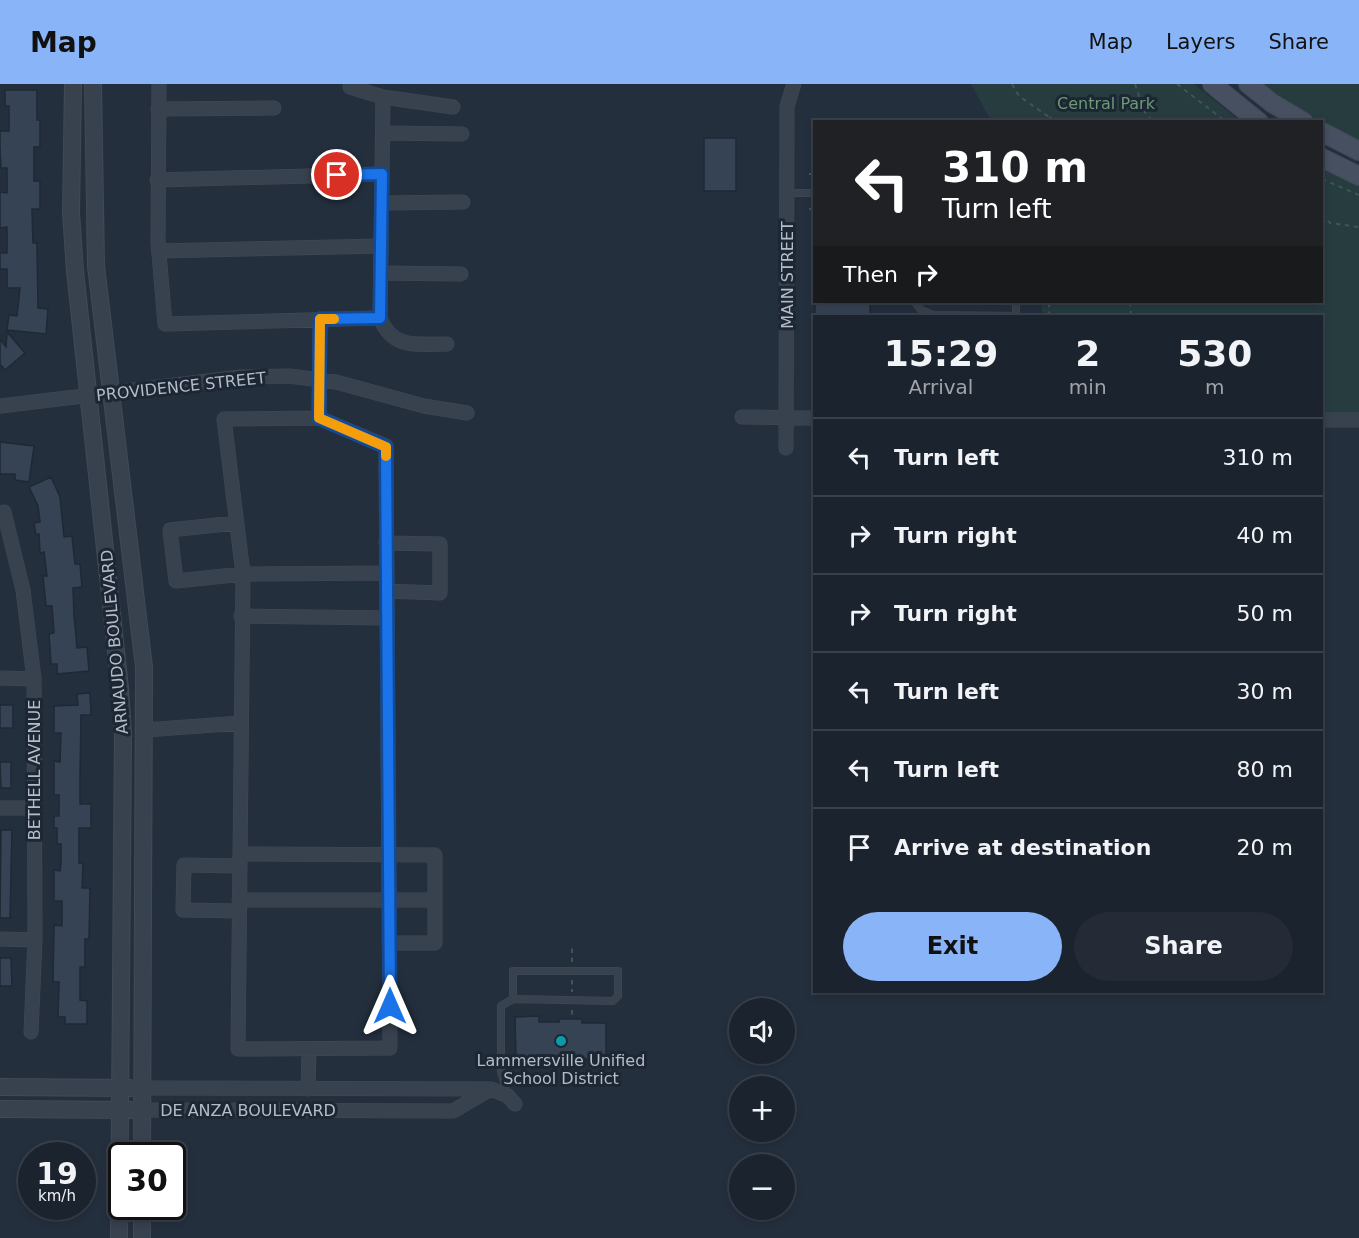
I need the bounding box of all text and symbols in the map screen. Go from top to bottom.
text: Map [30,26,97,59]
text: Map [1089,30,1133,54]
text: Layers [1166,30,1235,54]
text: Share [1268,30,1329,54]
park label: Central Park [1057,94,1156,113]
text: 310 m [942,143,1088,192]
icon: left [843,144,921,222]
pin [311,149,362,200]
icon: arrive [320,158,353,191]
text: Turn left [942,193,1052,224]
street label: MAIN STREET [778,221,797,329]
icon: right [910,258,943,291]
text: Then [843,262,898,287]
text: 15:29 [884,333,998,374]
text: 2 [1075,333,1100,374]
text: 530 [1177,333,1252,374]
street label: PROVIDENCE STREET [95,368,267,405]
text: Arrival [908,375,973,399]
text: min [1069,375,1107,399]
text: m [1205,375,1225,399]
icon: left [843,441,876,474]
text: Turn left [894,445,999,470]
text: 310 m [1223,445,1293,470]
icon: right [843,519,876,552]
text: Turn right [894,523,1017,548]
text: 40 m [1237,523,1293,548]
street label: ARNAUDO BOULEVARD [97,549,132,735]
icon: right [843,597,876,630]
text: Turn right [894,601,1017,626]
text: 50 m [1237,601,1293,626]
icon: left [843,675,876,708]
text: Turn left [894,679,999,704]
text: 30 m [1237,679,1293,704]
street label: BETHELL AVENUE [25,700,44,840]
icon: left [843,753,876,786]
text: Turn left [894,757,999,782]
text: 80 m [1237,757,1293,782]
icon: arrive [843,831,876,864]
text: Arrive at destination [894,835,1151,860]
text: 20 m [1237,835,1293,860]
button: Exit [843,912,1062,981]
button: Share [1074,912,1293,981]
position arrow [358,974,422,1038]
map controls [729,998,795,1220]
button: sound [729,998,795,1064]
marker: Lammersville Unified School District [554,1034,568,1048]
place label: Lammersville Unified School District [477,1051,645,1088]
button: + [729,1076,795,1142]
street label: DE ANZA BOULEVARD [160,1101,336,1120]
speed limit sign: 30 [108,1142,186,1220]
button: − [729,1154,795,1220]
text: 19 [36,1156,78,1191]
text: km/h [38,1187,76,1205]

